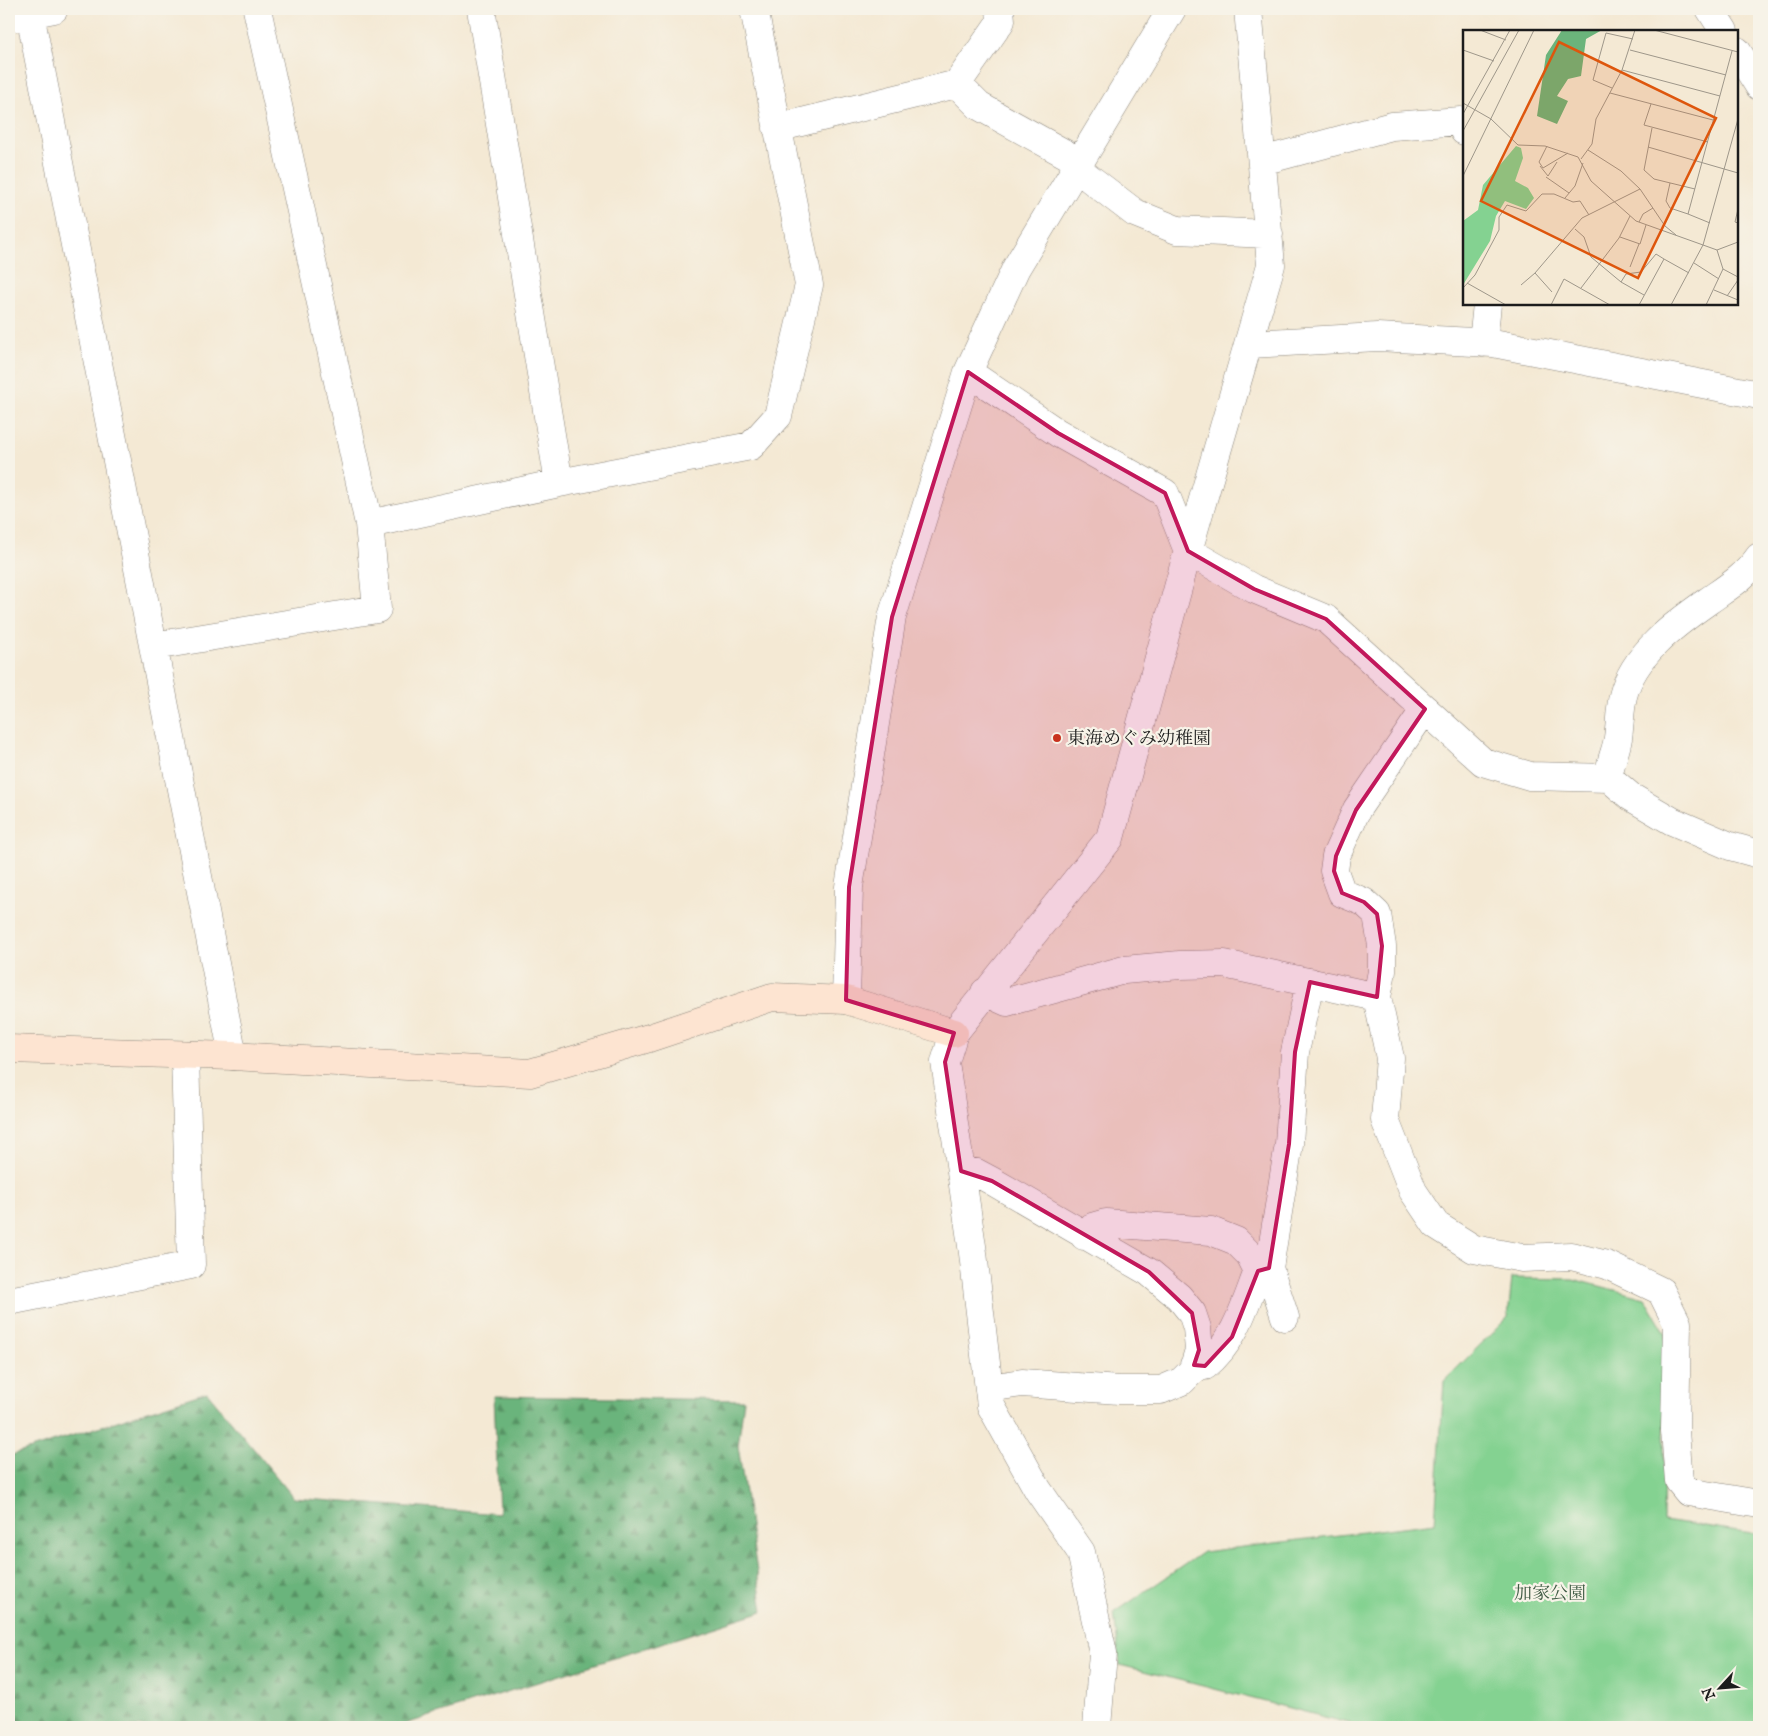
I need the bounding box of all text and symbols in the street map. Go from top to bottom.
inset map [1463,30,1738,305]
place label: 東海めぐみ幼稚園 [1067,728,1211,751]
marker: 東海めぐみ幼稚園 [1051,732,1063,744]
park label: 加家公園 [1514,1583,1586,1606]
north arrow [1696,1664,1746,1714]
text: N [1698,1684,1720,1704]

